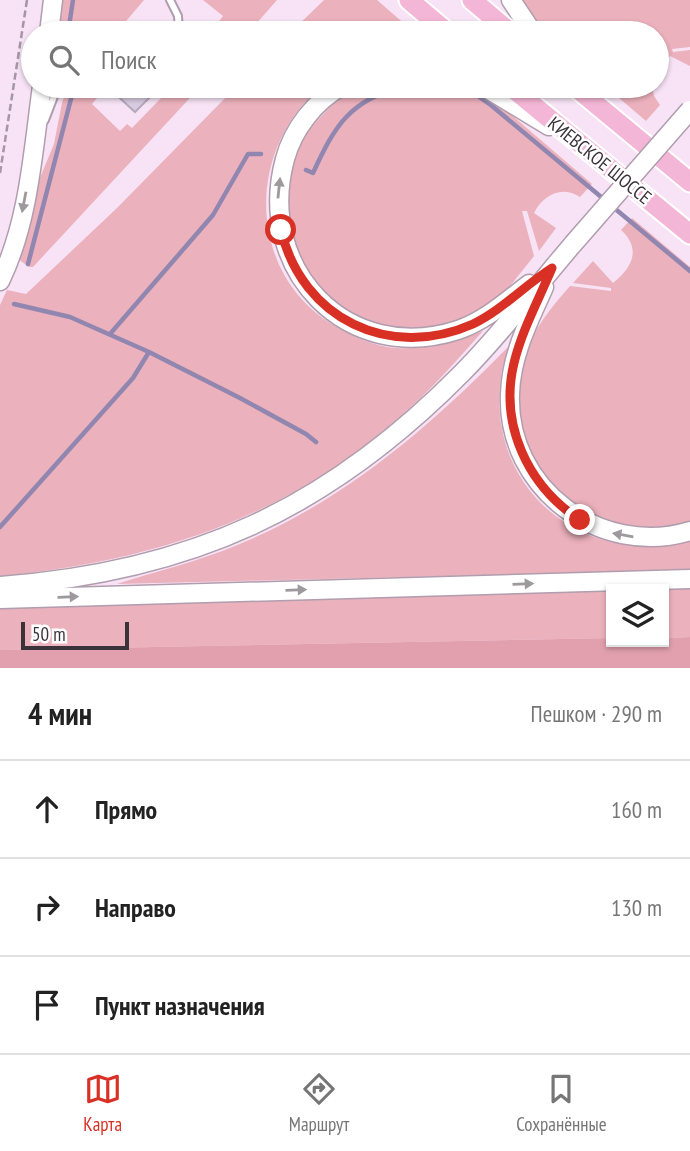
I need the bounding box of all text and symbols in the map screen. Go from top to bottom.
search box [21,21,669,98]
icon: search [45,41,83,79]
text: Поиск [101,43,157,76]
street label: КИЕВСКОЕ ШОССЕ [543,111,657,209]
one-way arrow [274,177,285,199]
one-way arrow [19,191,30,213]
route start [265,214,296,245]
route end [564,504,595,535]
one-way arrow [612,529,634,540]
one-way arrow [512,578,534,589]
map controls [606,584,669,647]
button: layers [606,584,669,647]
one-way arrow [285,585,307,596]
one-way arrow [57,592,79,603]
scale bar [21,619,130,651]
text: 50 m [32,622,66,646]
text: 4 мин [28,694,92,733]
text: Пешком · 290 m [531,699,662,728]
icon: ahead [28,790,66,828]
text: Прямо [95,793,157,826]
text: 160 m [611,795,662,824]
icon: right [28,888,66,926]
text: Направо [95,891,176,924]
text: 130 m [611,893,662,922]
icon: arrive [28,986,66,1024]
text: Пункт назначения [95,989,265,1022]
tab: Карта [83,1070,122,1136]
tab: Маршрут [289,1070,349,1136]
tab: Сохранённые [516,1070,607,1136]

